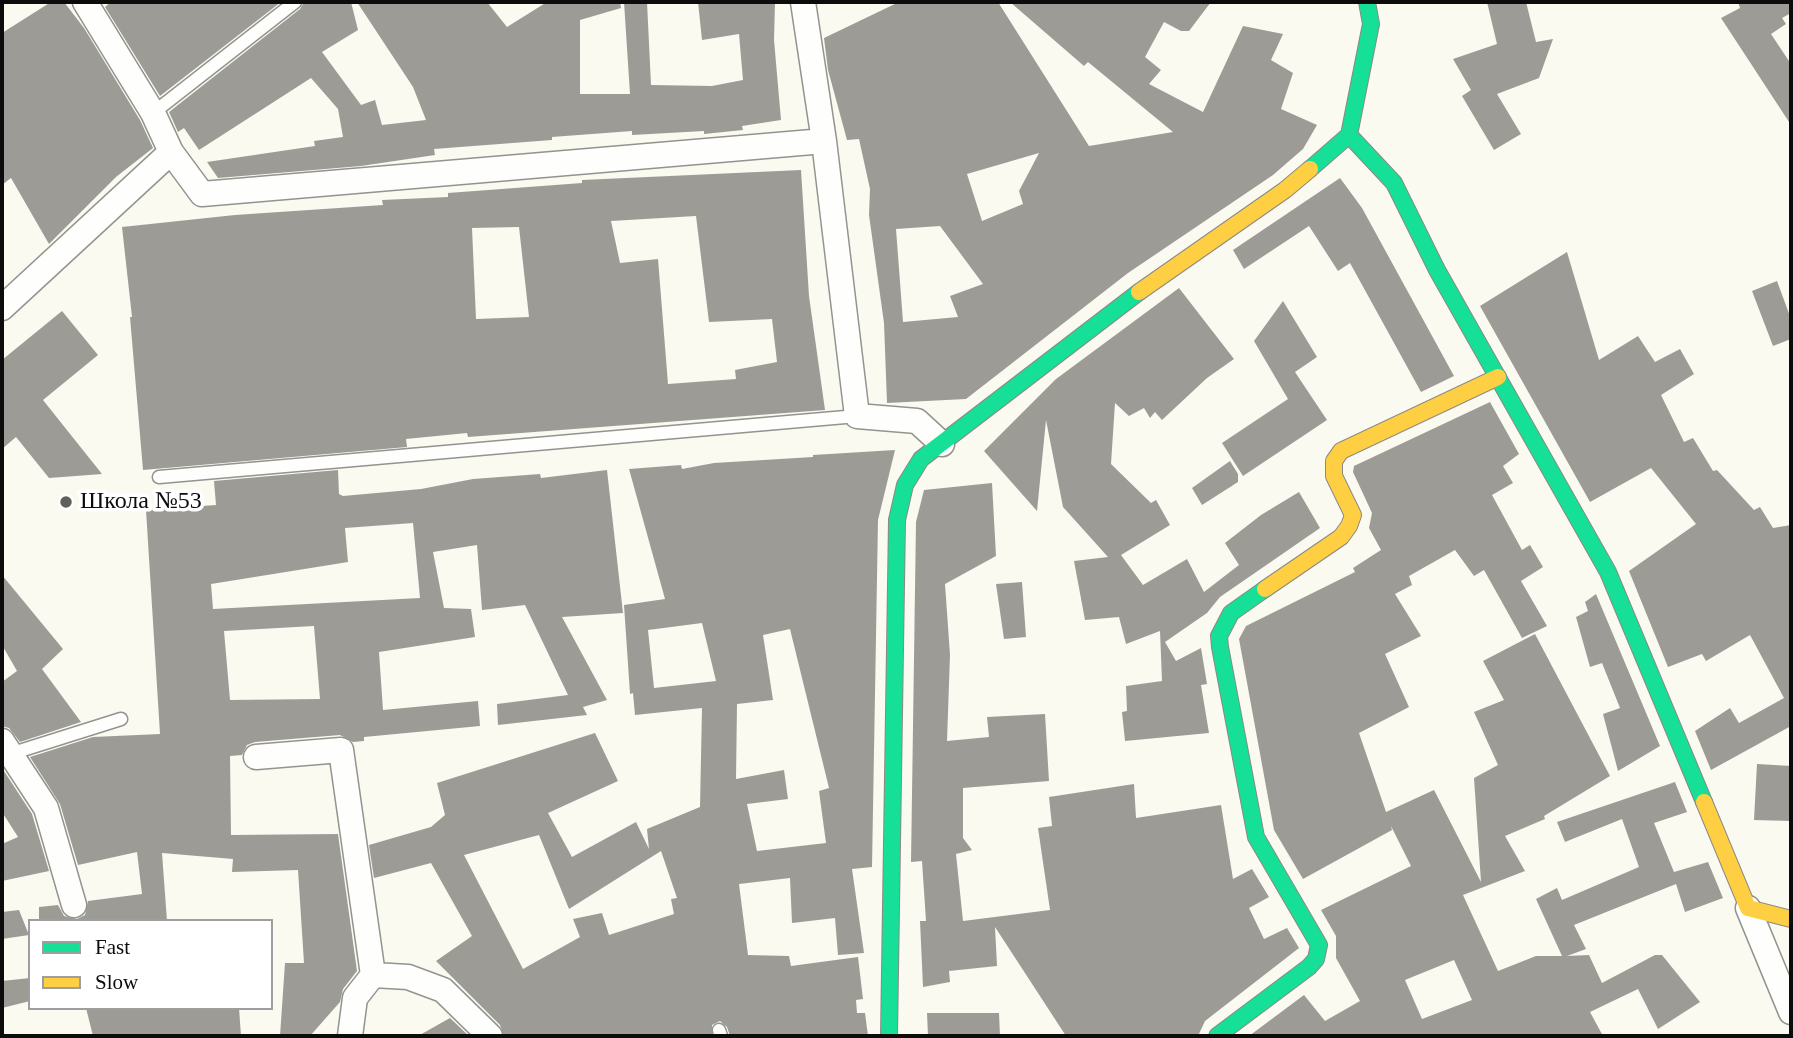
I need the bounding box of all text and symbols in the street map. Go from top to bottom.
place label: Школа №53 [80,488,202,516]
marker: Школа №53 [58,494,74,510]
legend [28,919,273,1010]
text: Fast [95,935,130,959]
text: Slow [95,970,138,994]

